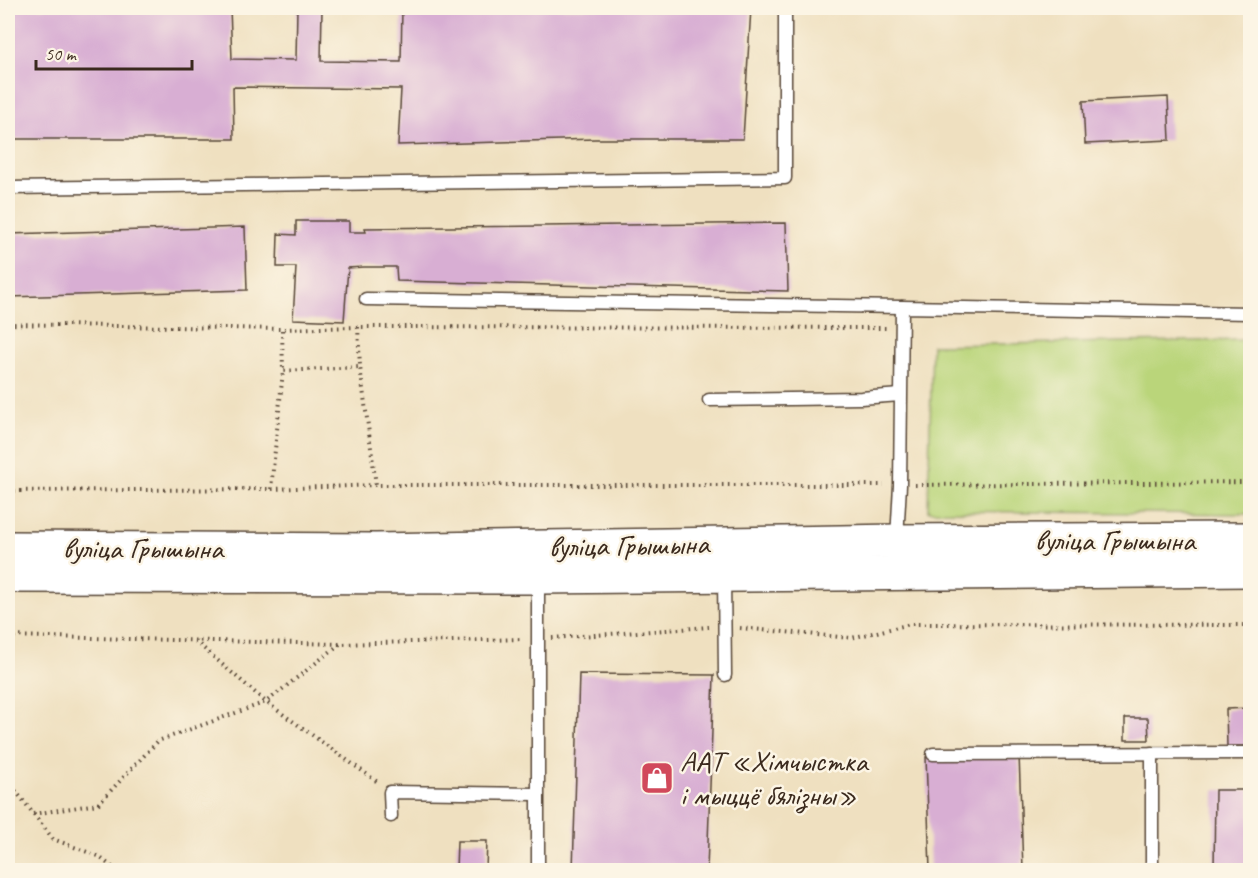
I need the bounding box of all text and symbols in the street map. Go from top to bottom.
scale bar [36,33,192,71]
text: 50 m [45,43,78,65]
street label: вуліца Грышына [1035,521,1197,559]
street label: вуліца Грышына [549,525,711,565]
street label: вуліца Грышына [63,529,225,567]
place label: ААТ «Хімчыстка і мыццё бялізны» [680,742,870,814]
shop icon: ААТ «Хімчыстка і мыццё бялізны» [639,760,675,796]

